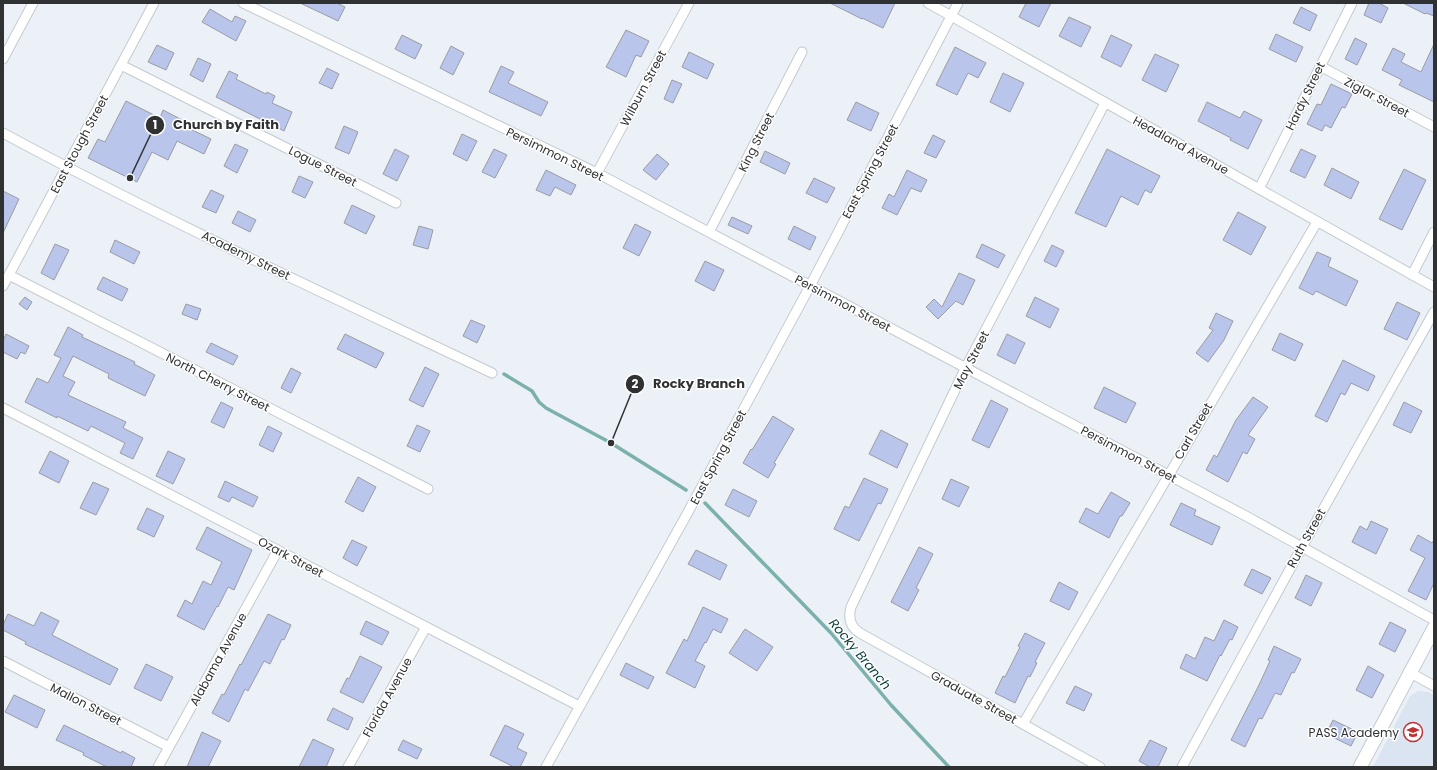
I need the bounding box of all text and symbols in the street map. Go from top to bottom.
street label: Wilburn Street [616,47,670,129]
street label: Hardy Street [1281,59,1329,133]
street label: Ziglar Street [1341,73,1413,121]
street label: East Stough Street [46,92,112,196]
street label: King Street [734,110,778,174]
callout: Church by Faith [145,112,287,137]
street label: Headland Avenue [1130,112,1232,178]
text: Church by Faith [173,115,279,134]
text: 1 [153,116,157,133]
street label: East Spring Street [838,121,902,221]
street label: Persimmon Street [503,123,607,185]
street label: Logue Street [286,142,360,190]
street label: Academy Street [199,226,293,284]
street label: Persimmon Street [792,270,894,336]
street label: May Street [949,328,993,392]
street label: North Cherry Street [163,348,273,416]
callout: Rocky Branch [625,371,753,396]
text: Rocky Branch [653,374,745,393]
text: 2 [632,375,639,392]
street label: Carl Street [1170,399,1216,463]
street label: East Spring Street [686,407,750,507]
street label: Persimmon Street [1078,421,1180,487]
street label: Ruth Street [1283,505,1329,571]
street label: Ozark Street [255,533,327,581]
street label: Alabama Avenue [185,609,251,709]
water label: Rocky Branch [824,614,896,694]
street label: Florida Avenue [358,654,416,740]
street label: Graduate Street [928,666,1020,728]
street label: Mallon Street [47,679,125,729]
school or university icon: PASS Academy [1402,721,1424,743]
place label: PASS Academy [1309,724,1399,741]

